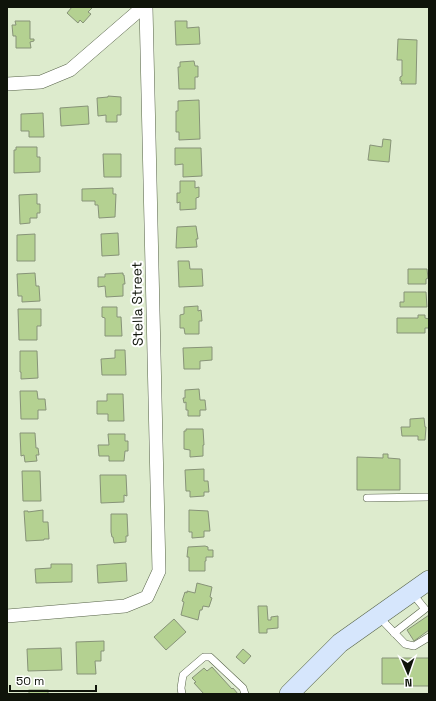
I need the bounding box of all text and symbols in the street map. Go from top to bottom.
street label: Stella Street [127,262,147,346]
north arrow [388,653,428,693]
scale bar [10,667,96,693]
text: 50 m [16,673,44,689]
text: N [404,676,412,690]

